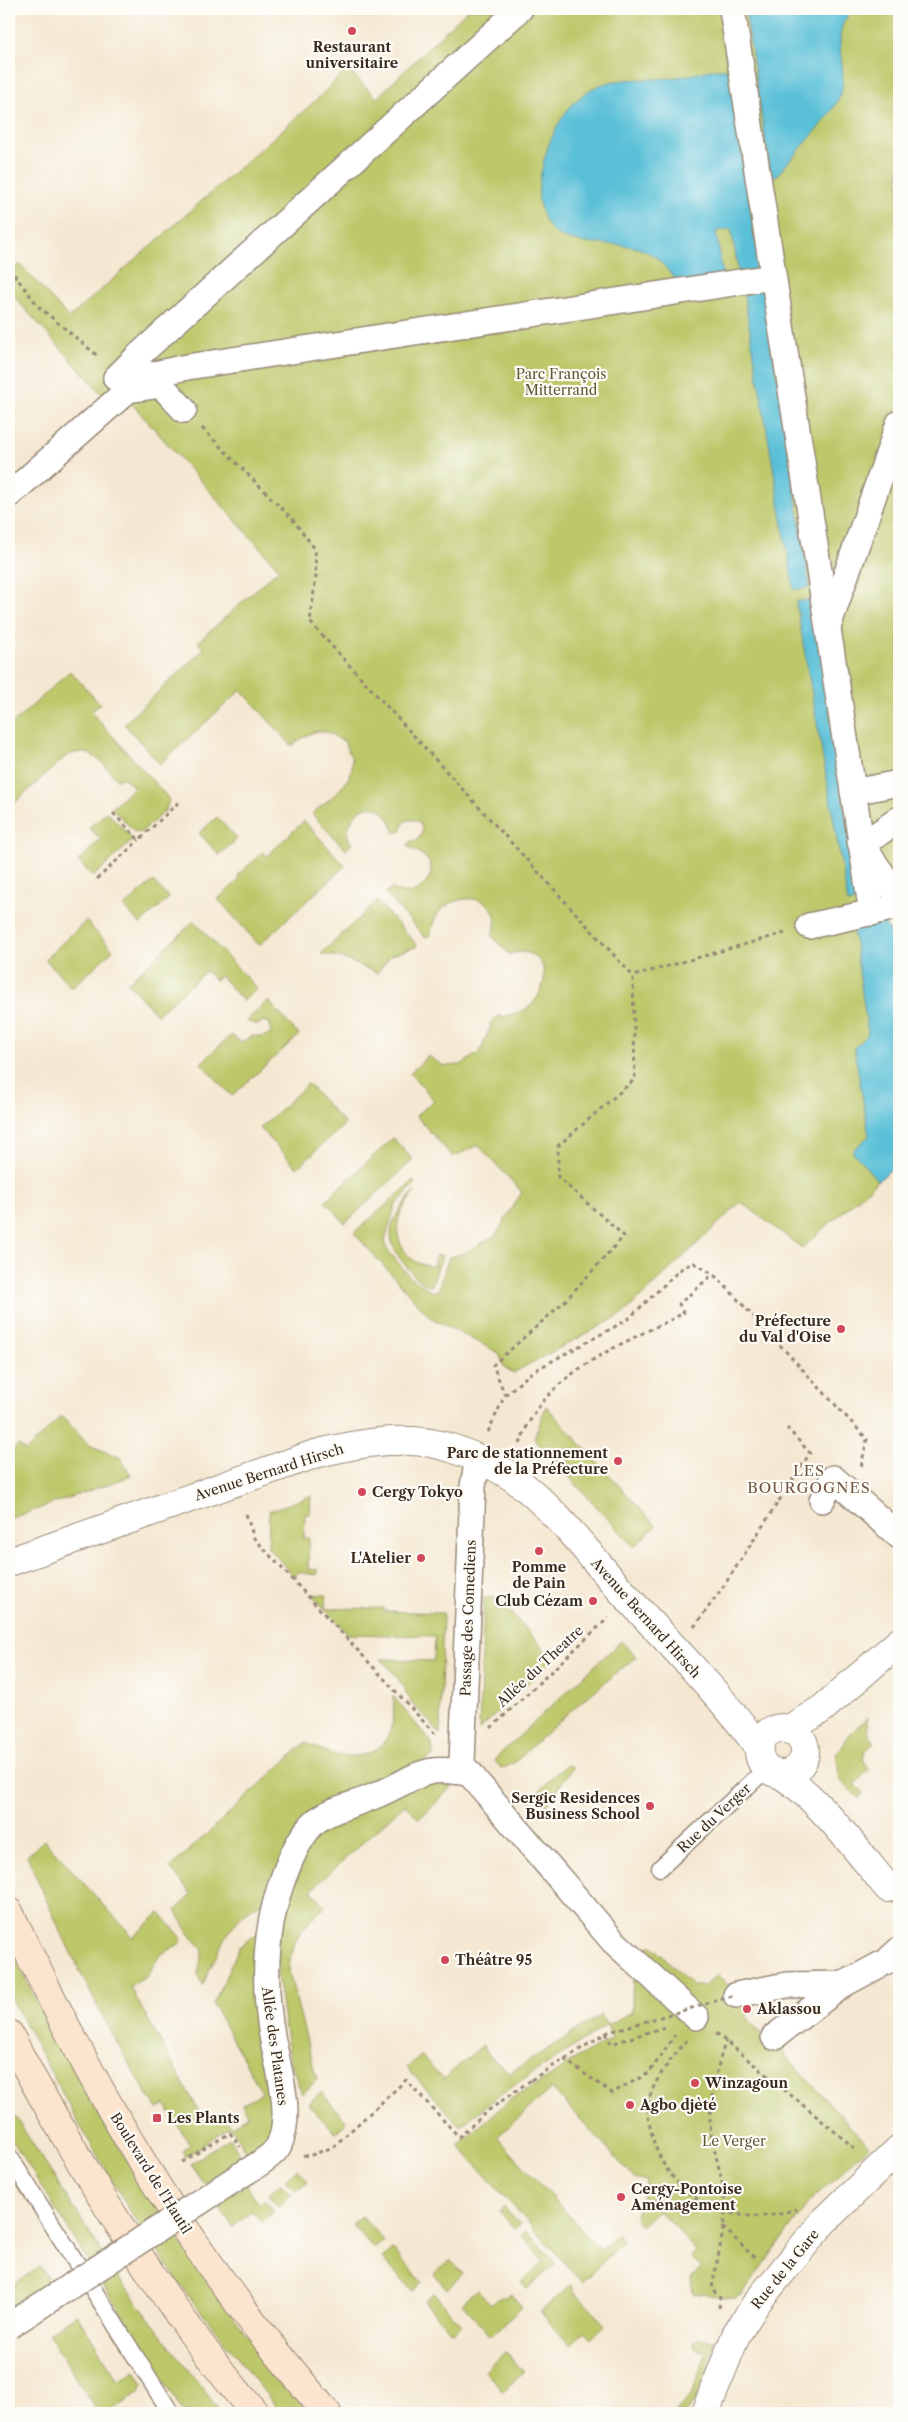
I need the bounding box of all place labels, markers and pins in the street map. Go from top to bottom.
marker: Restaurant universitaire [346,25,358,37]
place label: Restaurant universitaire [306,38,398,72]
place label: Préfecture du Val d'Oise [739,1312,831,1346]
marker: Préfecture du Val d'Oise [835,1323,847,1335]
place label: Parc de stationnement de la Préfecture [447,1444,608,1478]
marker: Parc de stationnement de la Préfecture [612,1455,624,1467]
place label: Cergy Tokyo [372,1483,463,1501]
marker: Cergy Tokyo [356,1486,368,1498]
marker: Pomme de Pain [533,1545,545,1557]
place label: L'Atelier [350,1549,411,1567]
marker: L'Atelier [415,1552,427,1564]
place label: Pomme de Pain [512,1558,566,1592]
place label: Club Cézam [495,1592,583,1610]
marker: Club Cézam [587,1595,599,1607]
place label: Sergic Residences Business School [511,1789,640,1823]
marker: Sergic Residences Business School [644,1800,656,1812]
place label: Théâtre 95 [455,1951,532,1969]
marker: Théâtre 95 [439,1954,451,1966]
place label: Aklassou [756,2000,821,2018]
marker: Aklassou [741,2003,753,2015]
place label: Winzagoun [704,2074,788,2092]
marker: Winzagoun [689,2077,701,2089]
place label: Agbo djèté [639,2096,717,2114]
marker: Agbo djèté [624,2099,636,2111]
place label: Les Plants [167,2109,239,2127]
marker: Les Plants [151,2112,163,2124]
place label: Cergy-Pontoise Aménagement [630,2180,742,2214]
marker: Cergy-Pontoise Aménagement [615,2191,627,2203]

